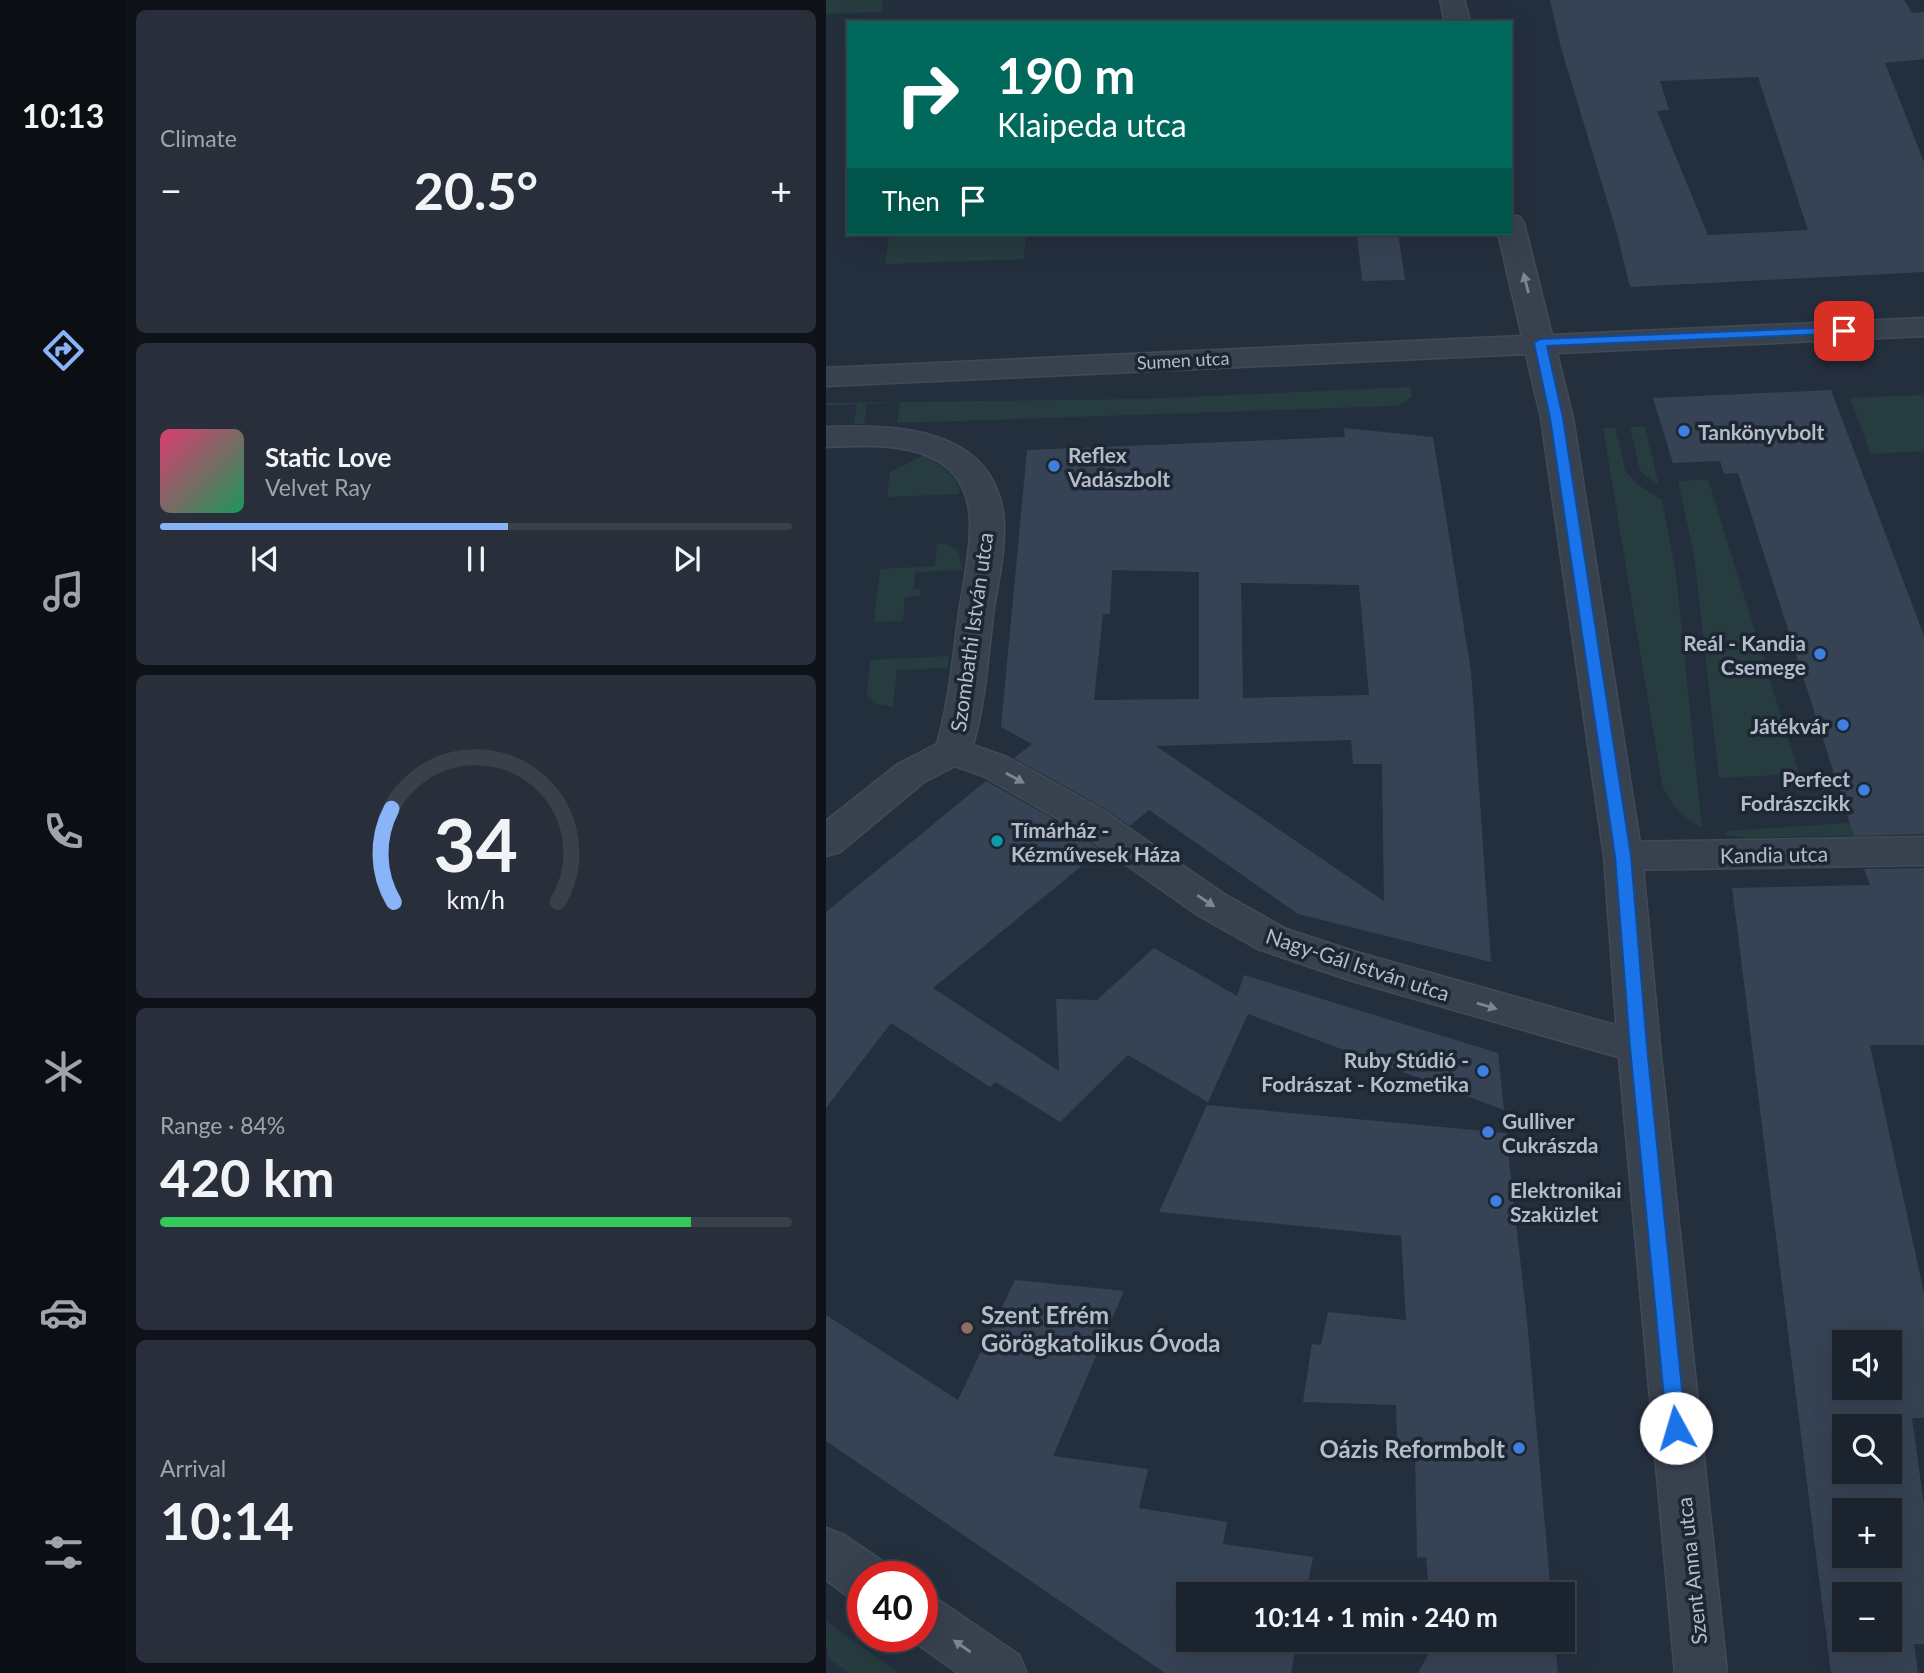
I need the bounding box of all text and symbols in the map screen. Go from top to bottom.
text: 190 m [997,46,1135,104]
icon: right [882,49,973,140]
text: 10:13 [22,96,104,135]
text: Klaipeda utca [997,105,1187,144]
text: Climate [160,124,237,152]
text: 20.5° [414,159,538,221]
text: − [160,167,182,213]
text: + [770,167,792,213]
icon: arrive [954,182,992,220]
text: Then [882,185,940,217]
one-way arrow [1520,272,1531,294]
pin [1814,301,1874,361]
icon: arrive [1825,312,1863,350]
icon: directions [39,326,88,375]
street label: Sumen utca [1136,347,1230,373]
place label: Tankönyvbolt [1698,419,1824,444]
marker: Tankönyvbolt [1676,423,1692,439]
text: Static Love [265,441,392,473]
place label: Reflex Vadászbolt [1067,442,1170,491]
marker: Reflex Vadászbolt [1046,458,1062,474]
text: Velvet Ray [265,473,371,501]
street label: Szombathi István utca [945,531,997,733]
icon: previous [246,540,284,578]
icon: pause [457,540,495,578]
icon: next [668,540,706,578]
icon: music [39,567,88,616]
place label: Reál - Kandia Csemege [1683,630,1806,679]
marker: Reál - Kandia Csemege [1812,646,1828,662]
place label: Játékvár [1750,713,1829,738]
marker: Játékvár [1835,717,1851,733]
place label: Perfect Fodrászcikk [1740,766,1851,815]
one-way arrow [1006,772,1025,784]
marker: Perfect Fodrászcikk [1856,782,1872,798]
text: 34 [434,801,518,889]
icon: phone [39,807,88,856]
place label: Tímárház - Kézművesek Háza [1011,817,1181,866]
marker: Tímárház - Kézművesek Háza [989,833,1005,849]
street label: Kandia utca [1720,841,1828,867]
text: km/h [447,884,505,914]
one-way arrow [1196,895,1216,908]
street label: Nagy-Gál István utca [1263,922,1453,1006]
one-way arrow [1477,1001,1498,1011]
icon: climate [39,1047,88,1096]
place label: Ruby Stúdió - Fodrászat - Kozmetika [1261,1047,1469,1096]
marker: Ruby Stúdió - Fodrászat - Kozmetika [1475,1063,1491,1079]
place label: Gulliver Cukrászda [1502,1108,1598,1157]
text: Range · 84% [160,1111,285,1139]
marker: Gulliver Cukrászda [1480,1124,1496,1140]
text: 420 km [160,1146,334,1208]
place label: Elektronikai Szaküzlet [1510,1177,1622,1226]
marker: Elektronikai Szaküzlet [1488,1193,1504,1209]
icon: car [39,1288,88,1337]
place label: Szent Efrém Görögkatolikus Óvoda [981,1300,1221,1357]
marker: Szent Efrém Görögkatolikus Óvoda [959,1320,975,1336]
map controls [1832,1330,1902,1652]
button: sound [1832,1330,1902,1400]
position arrow [1639,1391,1713,1465]
button: search [1832,1414,1902,1484]
place label: Oázis Reformbolt [1320,1434,1505,1463]
marker: Oázis Reformbolt [1511,1440,1527,1456]
text: Arrival [160,1454,226,1482]
text: 10:14 [160,1489,294,1551]
street label: Szent Anna utca [1671,1496,1711,1646]
button: + [1832,1498,1902,1568]
icon: filters [39,1528,88,1577]
speed limit sign: 40 [847,1561,938,1652]
button: − [1832,1582,1902,1652]
text: 10:14 · 1 min · 240 m [1253,1601,1498,1633]
one-way arrow [953,1639,971,1653]

